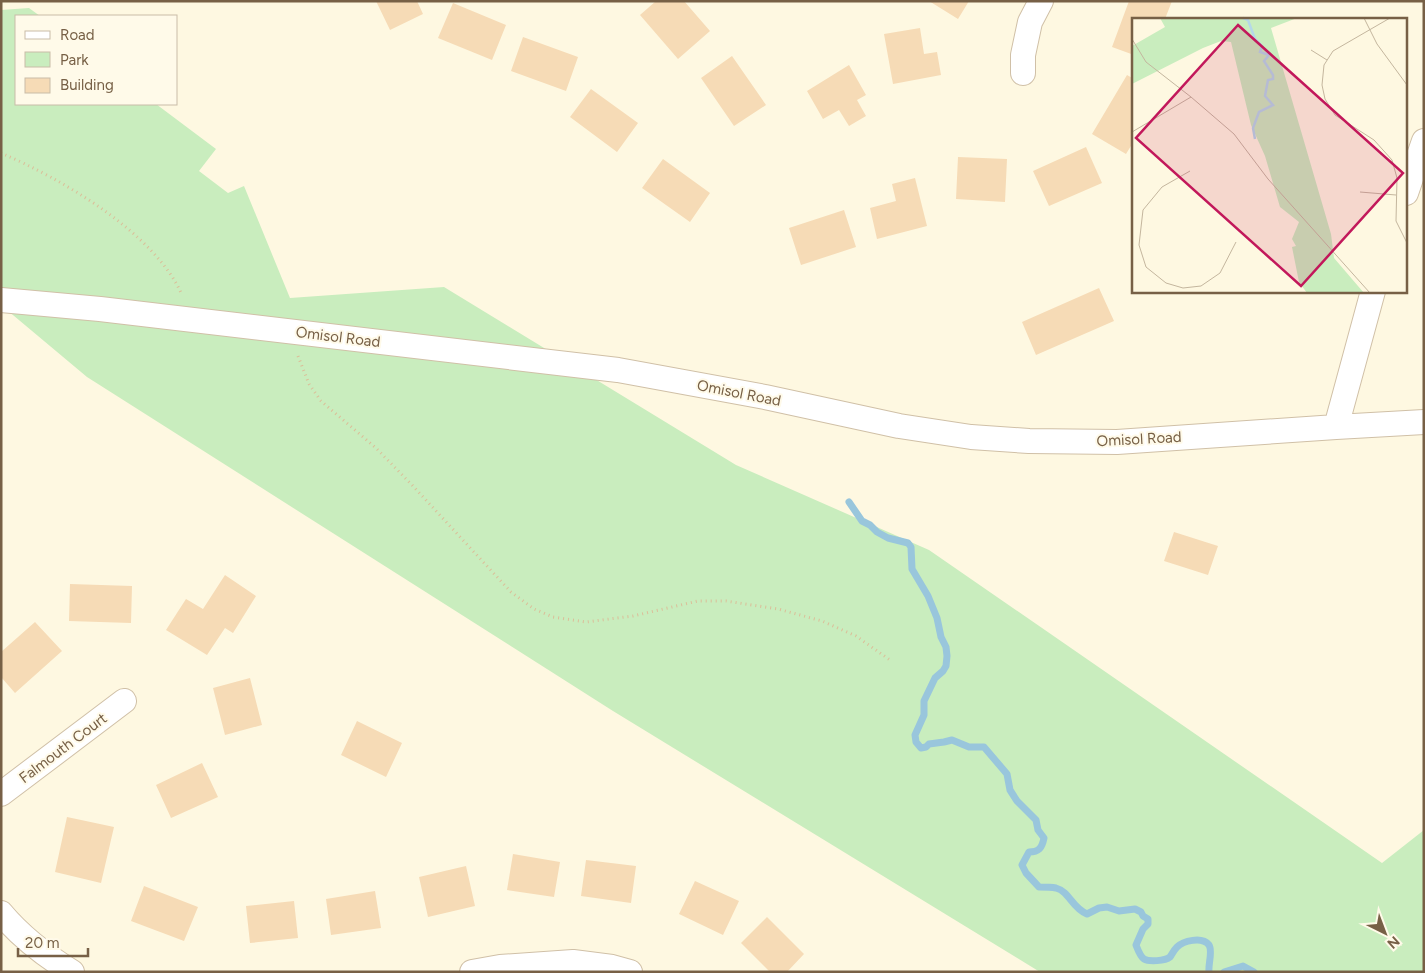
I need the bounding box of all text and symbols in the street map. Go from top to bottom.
legend [15,15,178,105]
inset map [1132,18,1408,292]
text: Road [60,26,95,44]
text: Park [60,51,89,69]
text: Building [60,76,114,94]
street label: Omisol Road [295,323,381,351]
street label: Omisol Road [696,376,782,410]
street label: Omisol Road [1096,428,1182,450]
street label: Falmouth Court [16,709,111,787]
north arrow [1360,908,1410,958]
scale bar [18,926,88,958]
text: N [1384,932,1403,952]
text: 20 m [25,934,59,952]

